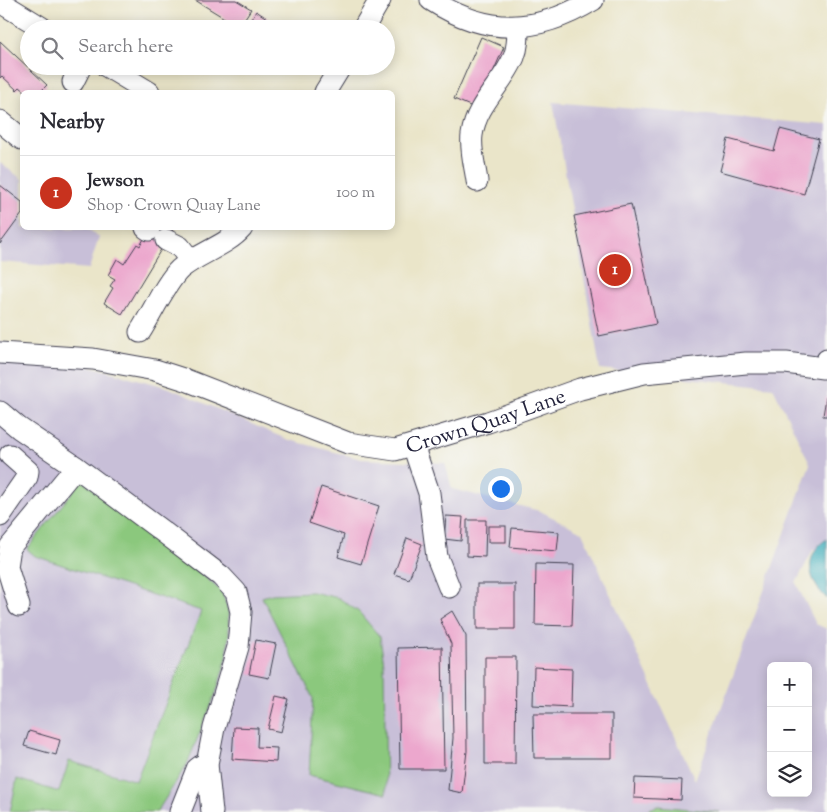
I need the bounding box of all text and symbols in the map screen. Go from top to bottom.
search box [20,20,395,75]
icon: search [38,34,66,62]
text: Search here [78,34,173,61]
text: Nearby [40,108,105,138]
text: Jewson [87,168,144,195]
text: 1 [53,182,59,205]
text: 100 m [336,182,375,205]
text: Shop · Crown Quay Lane [87,195,261,218]
pin: 1 [599,251,631,289]
street label: Crown Quay Lane [402,382,570,463]
your location [488,476,514,502]
map controls [767,662,812,797]
button: + [767,662,812,707]
button: − [767,707,812,752]
button: layers [767,752,812,797]

